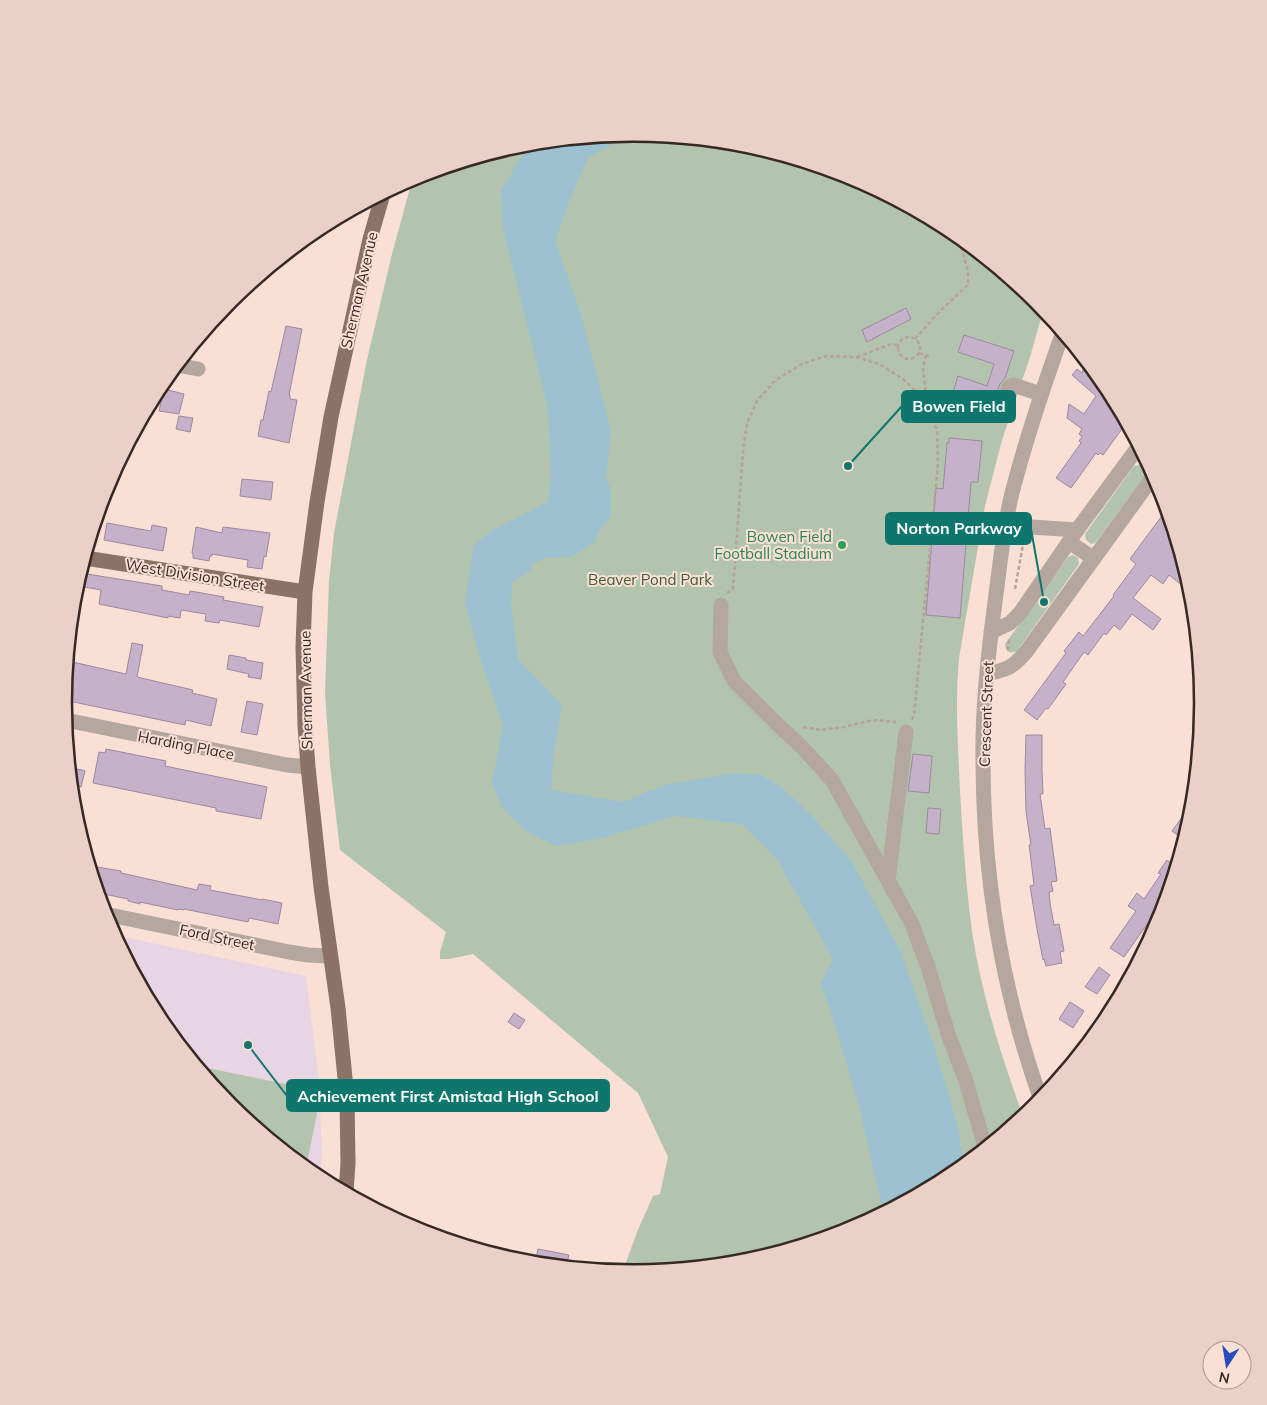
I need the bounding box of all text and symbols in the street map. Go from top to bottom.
street label: Sherman Avenue [336,230,382,350]
callout: Bowen Field [902,391,1015,422]
text: Bowen Field [912,396,1006,416]
callout: Norton Parkway [886,513,1031,544]
text: Norton Parkway [896,518,1022,538]
place label: Bowen Field Football Stadium [715,527,832,563]
marker: Bowen Field Football Stadium [836,539,848,551]
street label: West Division Street [124,555,266,595]
park label: Beaver Pond Park [588,570,712,589]
street label: Sherman Avenue [295,630,317,750]
street label: Crescent Street [975,661,997,767]
street label: Harding Place [136,726,236,764]
street label: Ford Street [178,920,256,954]
callout: Achievement First Amistad High School [287,1080,609,1111]
text: Achievement First Amistad High School [297,1086,599,1106]
north arrow [1202,1340,1252,1390]
text: N [1217,1368,1231,1388]

